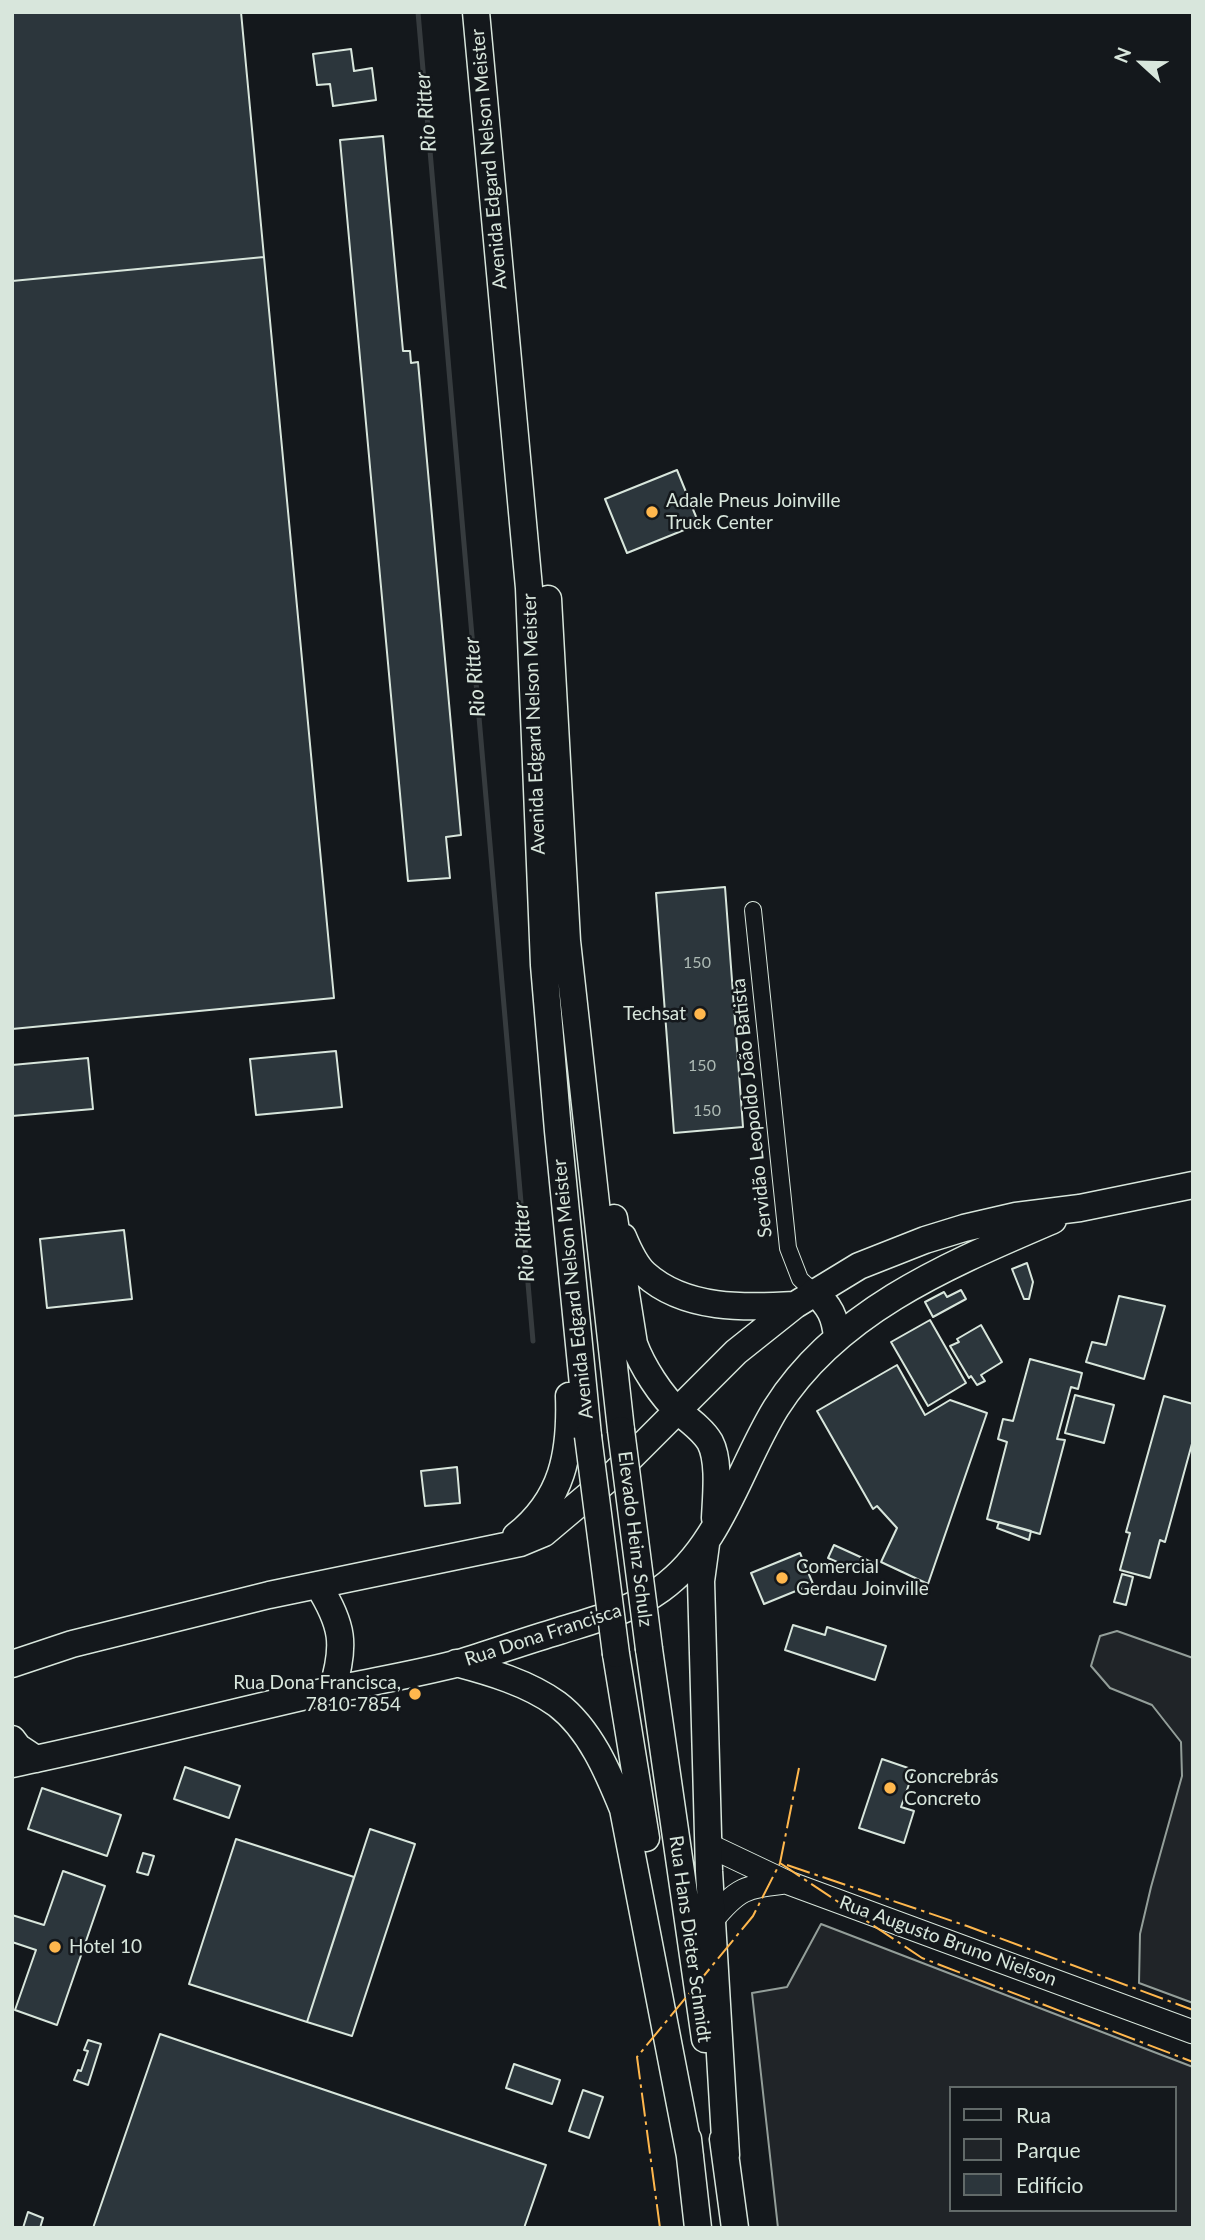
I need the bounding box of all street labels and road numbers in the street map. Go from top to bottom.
street label: Avenida Edgard Nelson Meister [466,28,512,290]
street label: Avenida Edgard Nelson Meister [518,593,550,855]
street label: Servidão Leopoldo João Batista [727,977,777,1239]
street label: Avenida Edgard Nelson Meister [548,1158,598,1420]
street label: Elevado Heinz Schulz [613,1450,657,1628]
street label: Rua Dona Francisca [462,1599,624,1671]
street label: Rua Hans Dieter Schmidt [664,1834,716,2044]
street label: Rua Augusto Bruno Nielson [836,1891,1060,1991]

